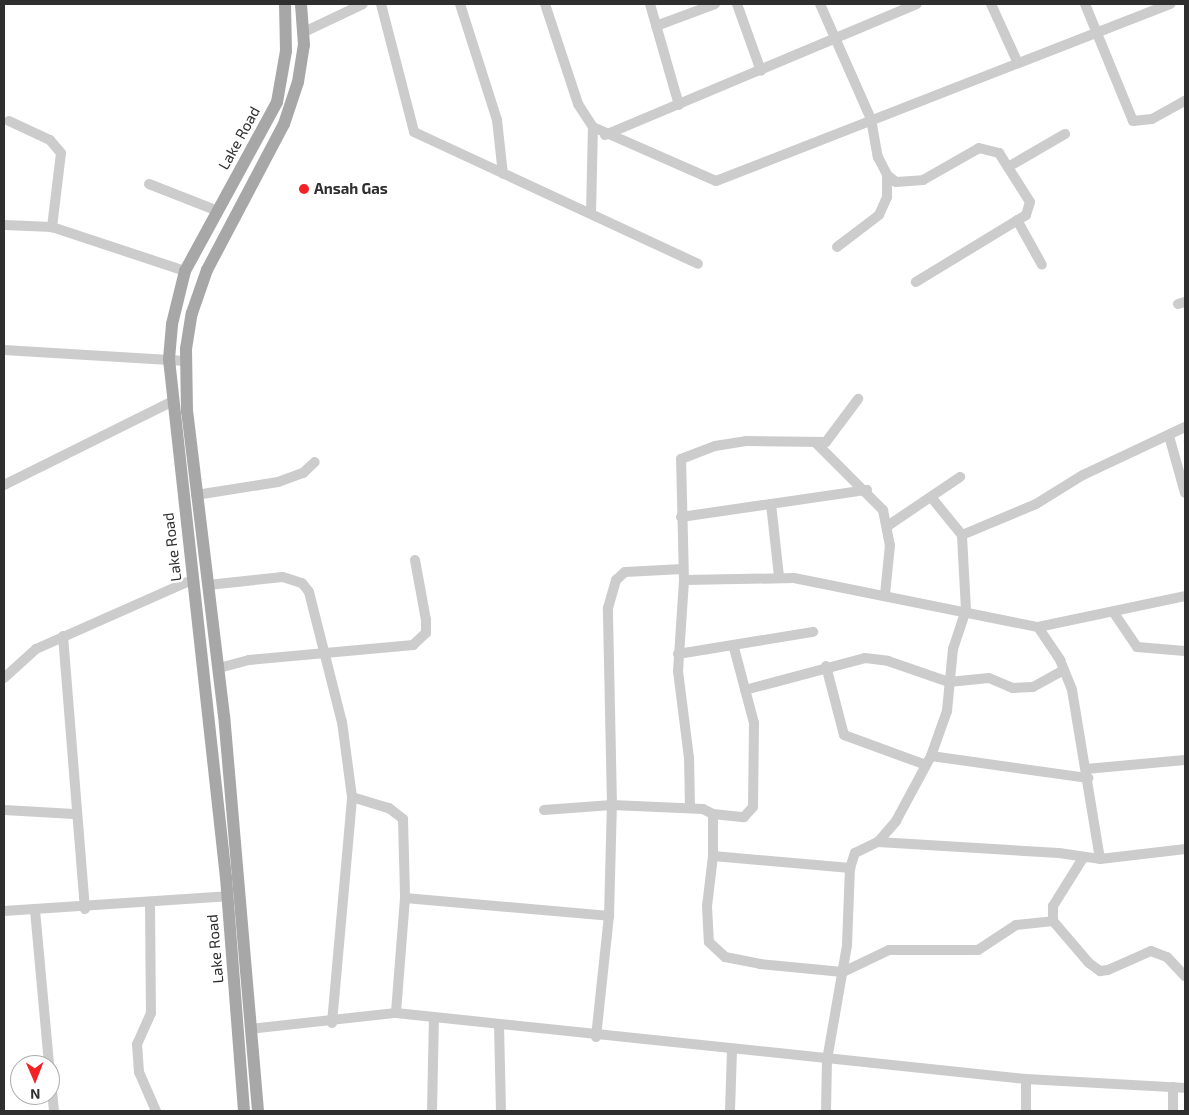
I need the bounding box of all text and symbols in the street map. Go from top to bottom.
street label: Lake Road [214,103,264,173]
place label: Ansah Gas [314,180,388,198]
marker: Ansah Gas [298,183,310,195]
street label: Lake Road [159,512,185,582]
street label: Lake Road [203,914,227,984]
north arrow [10,1055,60,1105]
text: N [30,1086,40,1103]

